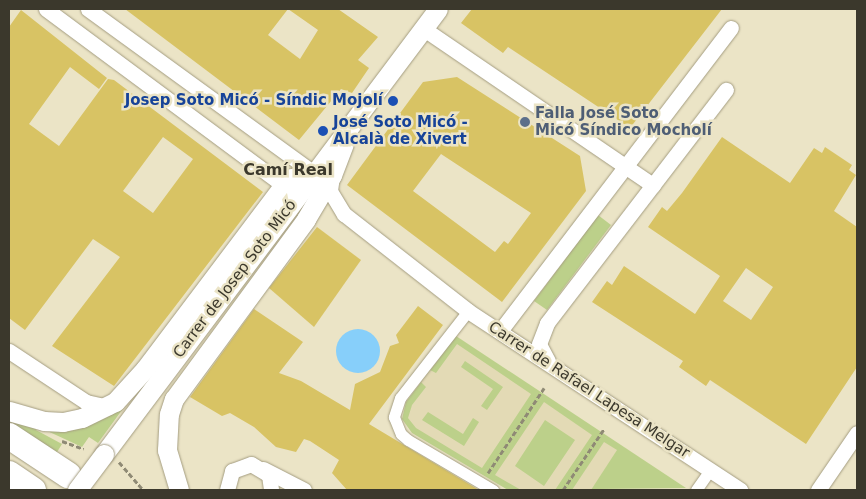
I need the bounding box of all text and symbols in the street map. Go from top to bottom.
place label: Josep Soto Micó - Síndic Mojolí [125,92,383,110]
marker: Josep Soto Micó - Síndic Mojolí [387,95,399,107]
place label: Falla José Soto Micó Síndico Mocholí [535,104,712,139]
place label: José Soto Micó - Alcalà de Xivert [333,113,468,148]
marker: Falla José Soto Micó Síndico Mocholí [519,116,531,128]
marker: José Soto Micó - Alcalà de Xivert [317,125,329,137]
district label: Camí Real [243,160,333,180]
street label: Carrer de Josep Soto Micó [170,196,300,362]
street label: Carrer de Rafael Lapesa Melgar [485,318,693,462]

